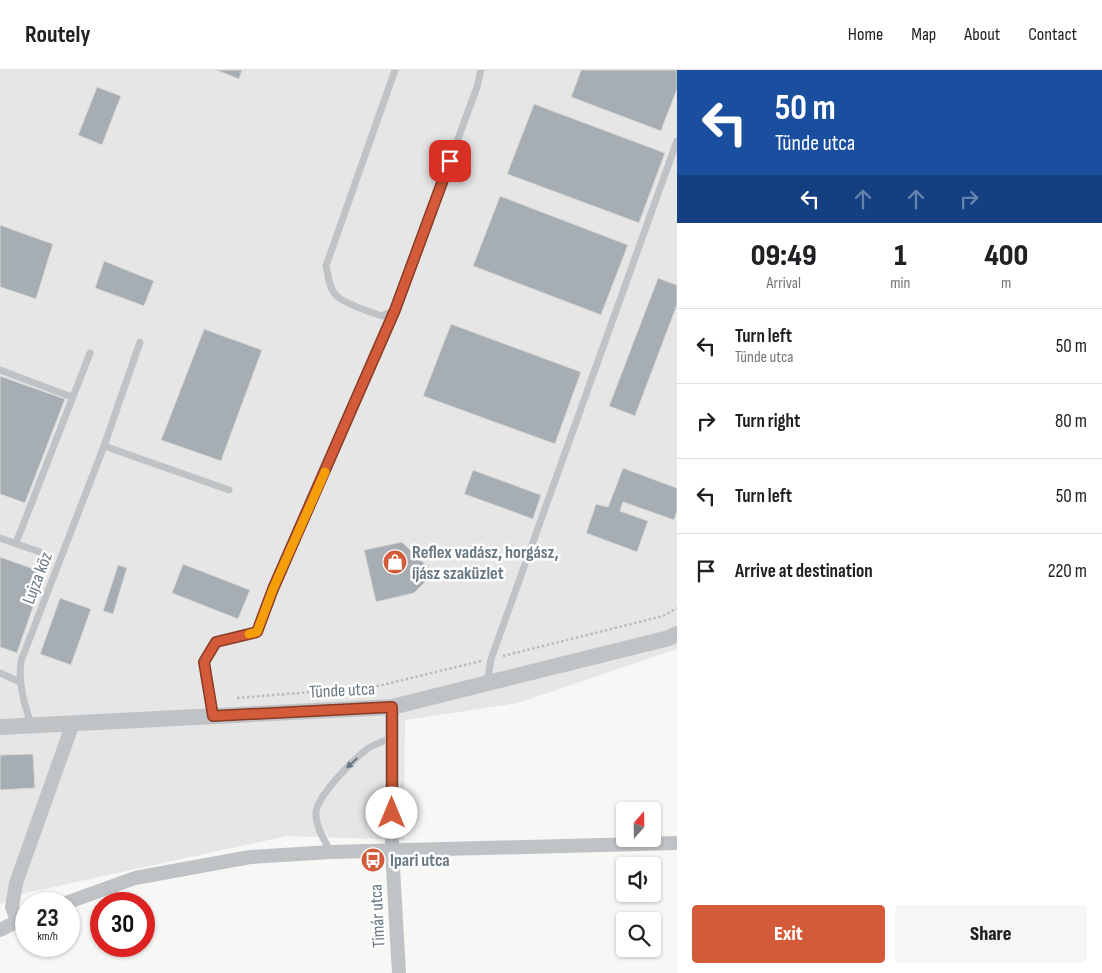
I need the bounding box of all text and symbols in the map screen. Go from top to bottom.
text: Routely [25,20,90,49]
text: Home [848,24,883,45]
text: Map [911,24,936,45]
text: About [964,24,1000,45]
text: Contact [1028,24,1077,45]
text: 50 m [775,87,836,130]
icon: left [692,90,757,155]
text: Tünde utca [775,130,855,157]
pin [429,140,471,182]
icon: arrive [436,147,464,175]
icon: left [796,185,824,213]
icon: ahead [849,185,877,213]
icon: ahead [902,185,930,213]
icon: right [955,185,983,213]
text: 09:49 [751,238,817,274]
text: 1 [894,238,907,274]
text: 400 [984,238,1028,274]
text: Arrival [766,274,801,293]
text: min [890,274,910,293]
text: m [1001,274,1011,293]
text: Turn left [735,325,792,348]
icon: left [692,332,720,360]
text: 50 m [1056,335,1087,358]
text: Tünde utca [735,348,793,367]
icon: right [692,407,720,435]
text: Turn right [735,410,800,433]
text: 80 m [1055,410,1087,433]
icon: left [692,482,720,510]
text: Turn left [735,485,792,508]
text: 50 m [1056,485,1087,508]
place label: Reflex vadász, horgász, íjász szaküzlet [412,542,559,584]
street label: Lujza köz [18,549,57,607]
shop icon: Reflex vadász, horgász, íjász szaküzlet [382,549,408,575]
icon: arrive [692,557,720,585]
text: Arrive at destination [735,560,873,583]
text: 220 m [1048,560,1087,583]
street label: Tünde utca [309,678,375,703]
one-way arrow [346,757,358,769]
position arrow [365,786,417,838]
north arrow [616,802,661,848]
map controls [616,802,661,957]
bus stop icon: Ipari utca [360,847,386,873]
place label: Ipari utca [390,850,450,871]
button: sound [616,857,661,902]
street label: Timár utca [365,883,390,948]
speed limit sign: 30 [90,892,155,957]
text: 23 [36,903,59,934]
button: Exit [692,905,885,963]
button: Share [895,905,1087,963]
button: search [616,912,661,957]
text: km/h [37,929,58,944]

